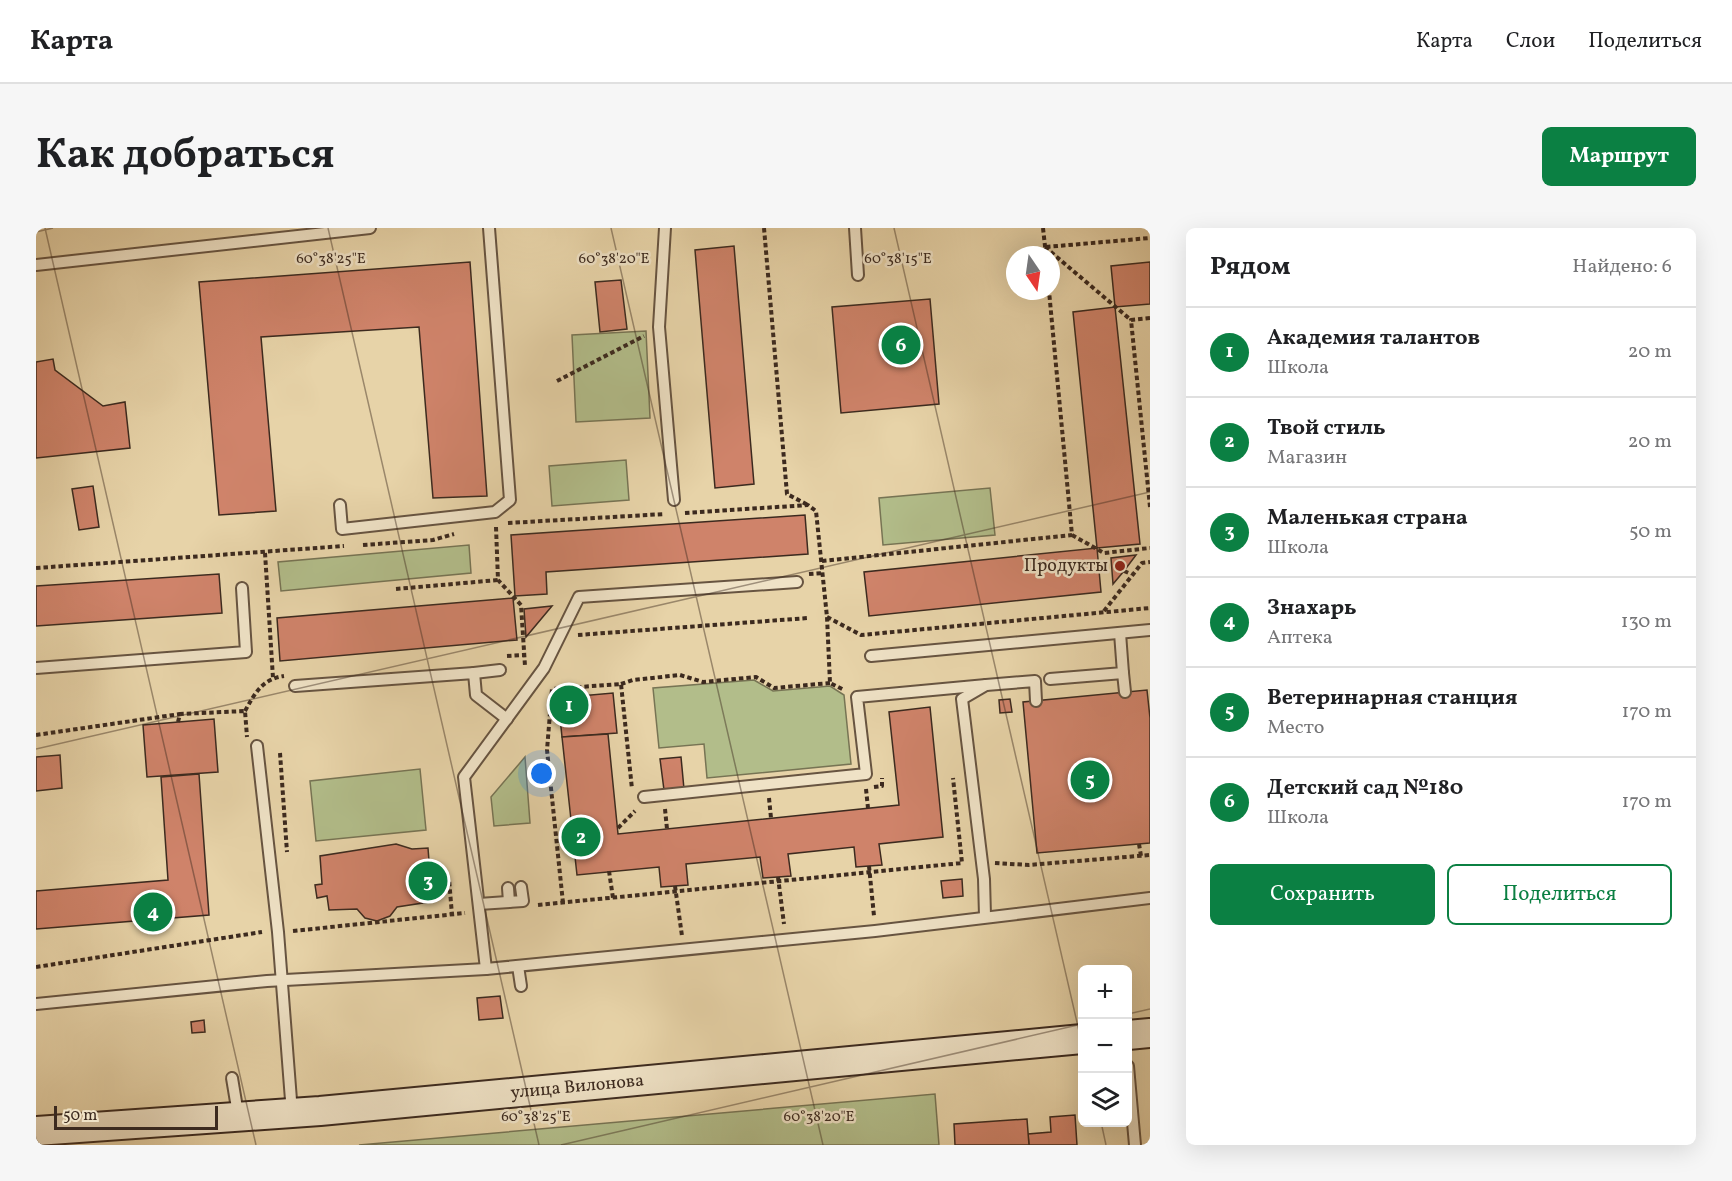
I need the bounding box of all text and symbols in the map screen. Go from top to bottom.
text: Карта [30,22,113,61]
text: Карта [1416,27,1473,56]
text: Слои [1506,27,1555,56]
text: Поделиться [1588,27,1702,56]
text: Как добраться [36,127,335,186]
button: Маршрут [1542,127,1696,186]
north arrow [1006,246,1060,300]
text: 60°38'25"E [296,249,366,270]
text: 60°38'20"E [579,249,649,270]
text: 60°38'15"E [864,249,932,270]
text: Рядом [1210,249,1290,285]
text: Найдено: 6 [1572,253,1672,281]
pin: 6 [882,322,920,368]
text: Академия талантов [1267,323,1480,354]
text: 1 [1225,338,1234,366]
text: 20 m [1628,338,1672,366]
text: Школа [1267,354,1329,382]
text: Твой стиль [1267,413,1386,444]
text: 2 [1224,428,1235,456]
text: 20 m [1628,428,1672,456]
text: Магазин [1267,444,1347,472]
text: Маленькая страна [1267,503,1468,534]
text: 3 [1224,518,1235,546]
text: 50 m [1629,518,1672,546]
text: Школа [1267,534,1329,562]
place label: Продукты [1024,554,1108,579]
marker: Продукты [1113,559,1127,573]
text: Знахарь [1267,593,1357,624]
text: 4 [1223,608,1236,636]
text: 130 m [1621,608,1672,636]
text: Аптека [1267,624,1333,652]
pin: 1 [550,682,588,728]
text: Ветеринарная станция [1267,683,1518,714]
text: 5 [1225,698,1234,726]
text: 170 m [1622,698,1672,726]
text: Место [1267,714,1324,742]
pin: 5 [1070,758,1110,802]
your location [527,759,556,788]
text: Детский сад №180 [1267,773,1463,804]
text: 6 [1224,788,1235,816]
text: 170 m [1622,788,1672,816]
text: Школа [1267,804,1329,832]
pin: 2 [562,814,600,860]
pin: 3 [408,858,448,904]
button: Сохранить [1210,864,1435,925]
button: Поделиться [1447,864,1672,925]
pin: 4 [134,890,172,934]
map controls [1078,965,1132,1127]
button: + [1078,965,1132,1019]
button: − [1078,1019,1132,1073]
street label: улица Вилонова [509,1068,645,1105]
button: layers [1078,1073,1132,1127]
scale bar [54,1103,218,1130]
text: 50 m [63,1105,97,1127]
text: 60°38'25"E [501,1107,571,1128]
text: 60°38'20"E [784,1107,854,1128]

